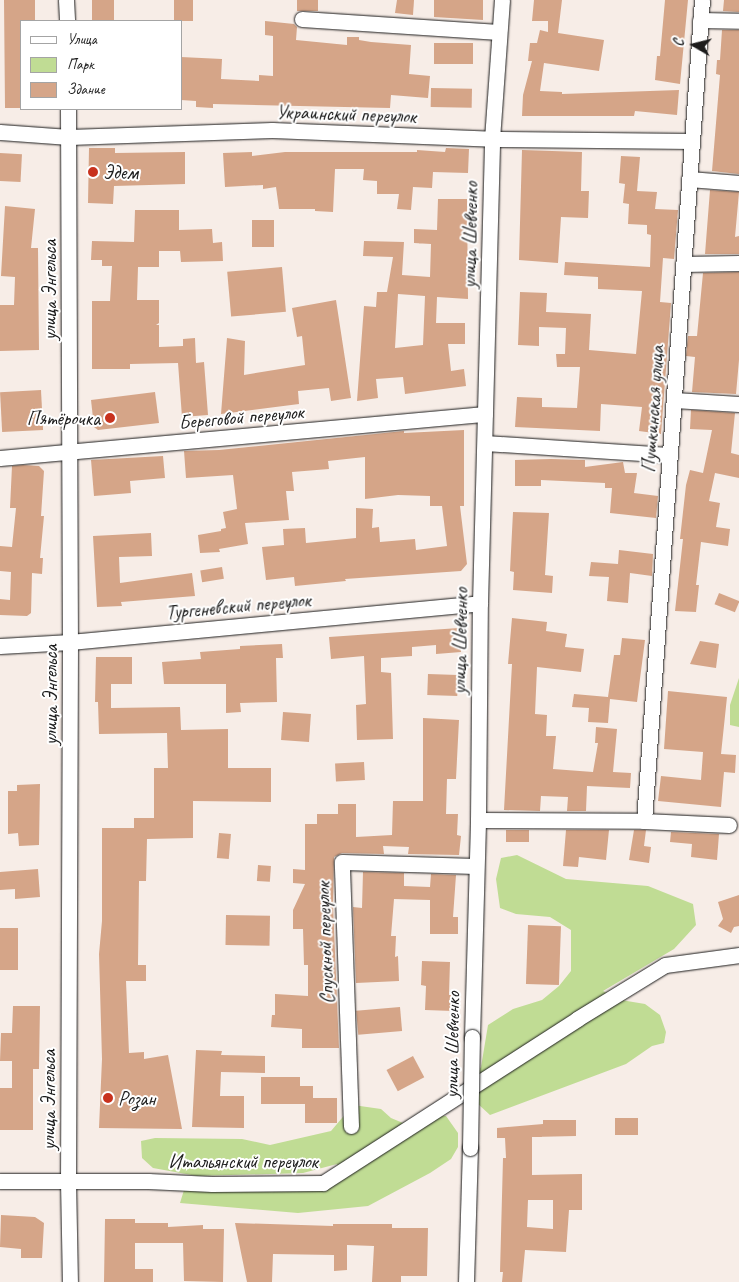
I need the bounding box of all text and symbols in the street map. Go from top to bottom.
legend [20,20,182,110]
north arrow [669,20,719,70]
text: Улица [67,30,97,49]
text: С [670,38,688,47]
text: Парк [67,55,94,74]
text: Здание [67,80,105,99]
street label: Украинский переулок [276,100,416,128]
place label: Эдем [103,160,138,184]
marker: Эдем [87,166,99,178]
street label: улица Шевченко [457,181,483,289]
street label: улица Энгельса [37,239,61,341]
street label: Пушкинская улица [637,344,669,474]
street label: Береговой переулок [178,400,304,434]
place label: Пятёрочка [27,406,100,430]
marker: Пятёрочка [104,412,116,424]
street label: улица Шевченко [447,587,473,695]
street label: Тургеневский переулок [165,588,311,624]
street label: улица Энгельса [38,644,62,746]
street label: Спускной переулок [311,882,339,1004]
street label: улица Шевченко [439,991,465,1099]
street label: улица Энгельса [36,1049,60,1151]
place label: Розан [118,1086,155,1110]
marker: Розан [102,1092,114,1104]
street label: Итальянский переулок [168,1149,318,1173]

